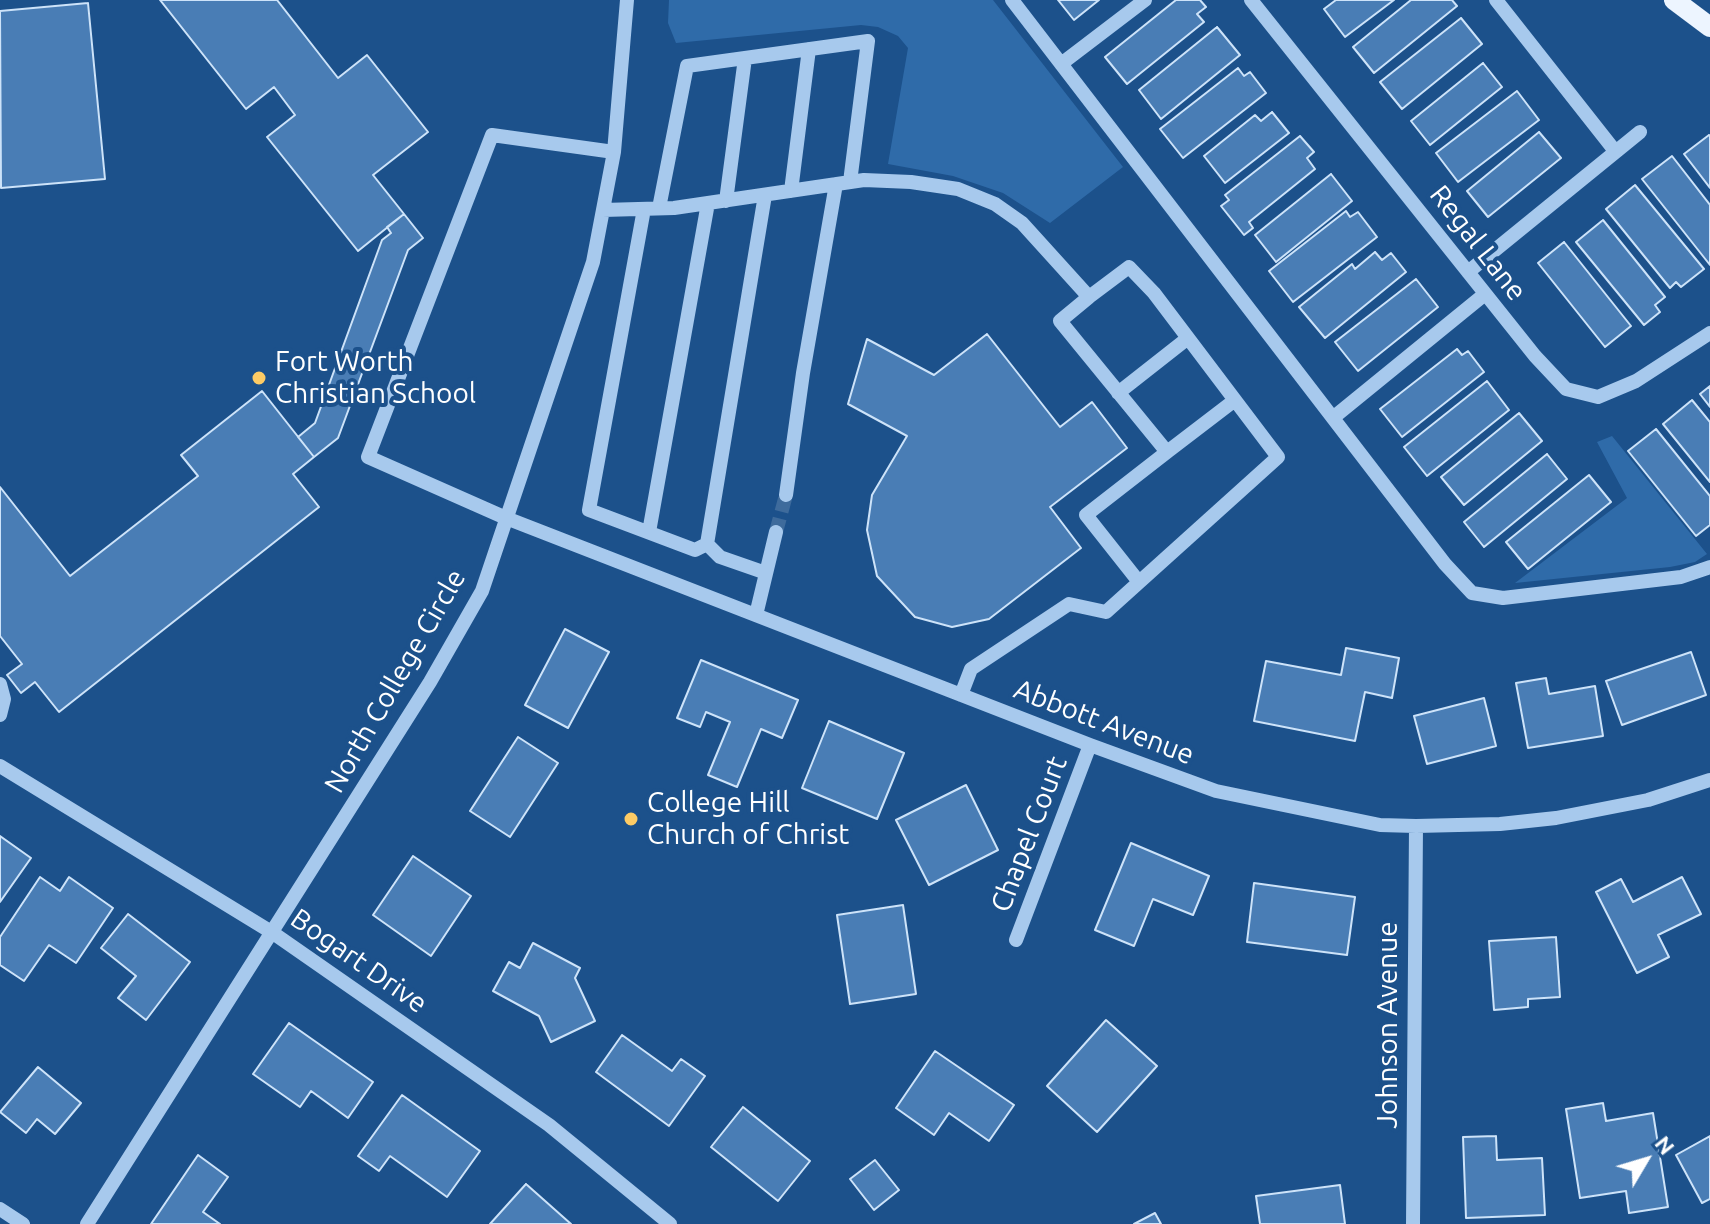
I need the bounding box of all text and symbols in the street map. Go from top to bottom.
street label: Regal Lane [1423,179,1533,307]
place label: Fort Worth Christian School [275,345,476,411]
marker: Fort Worth Christian School [250,369,268,387]
street label: North College Circle [317,563,473,799]
street label: Abbott Avenue [1009,672,1199,772]
street label: Chapel Court [984,751,1074,917]
place label: College Hill Church of Christ [647,786,849,852]
marker: College Hill Church of Christ [622,810,640,828]
street label: Bogart Drive [284,902,434,1020]
street label: Johnson Avenue [1371,921,1405,1129]
north arrow [1606,1120,1686,1200]
text: N [1650,1131,1680,1159]

